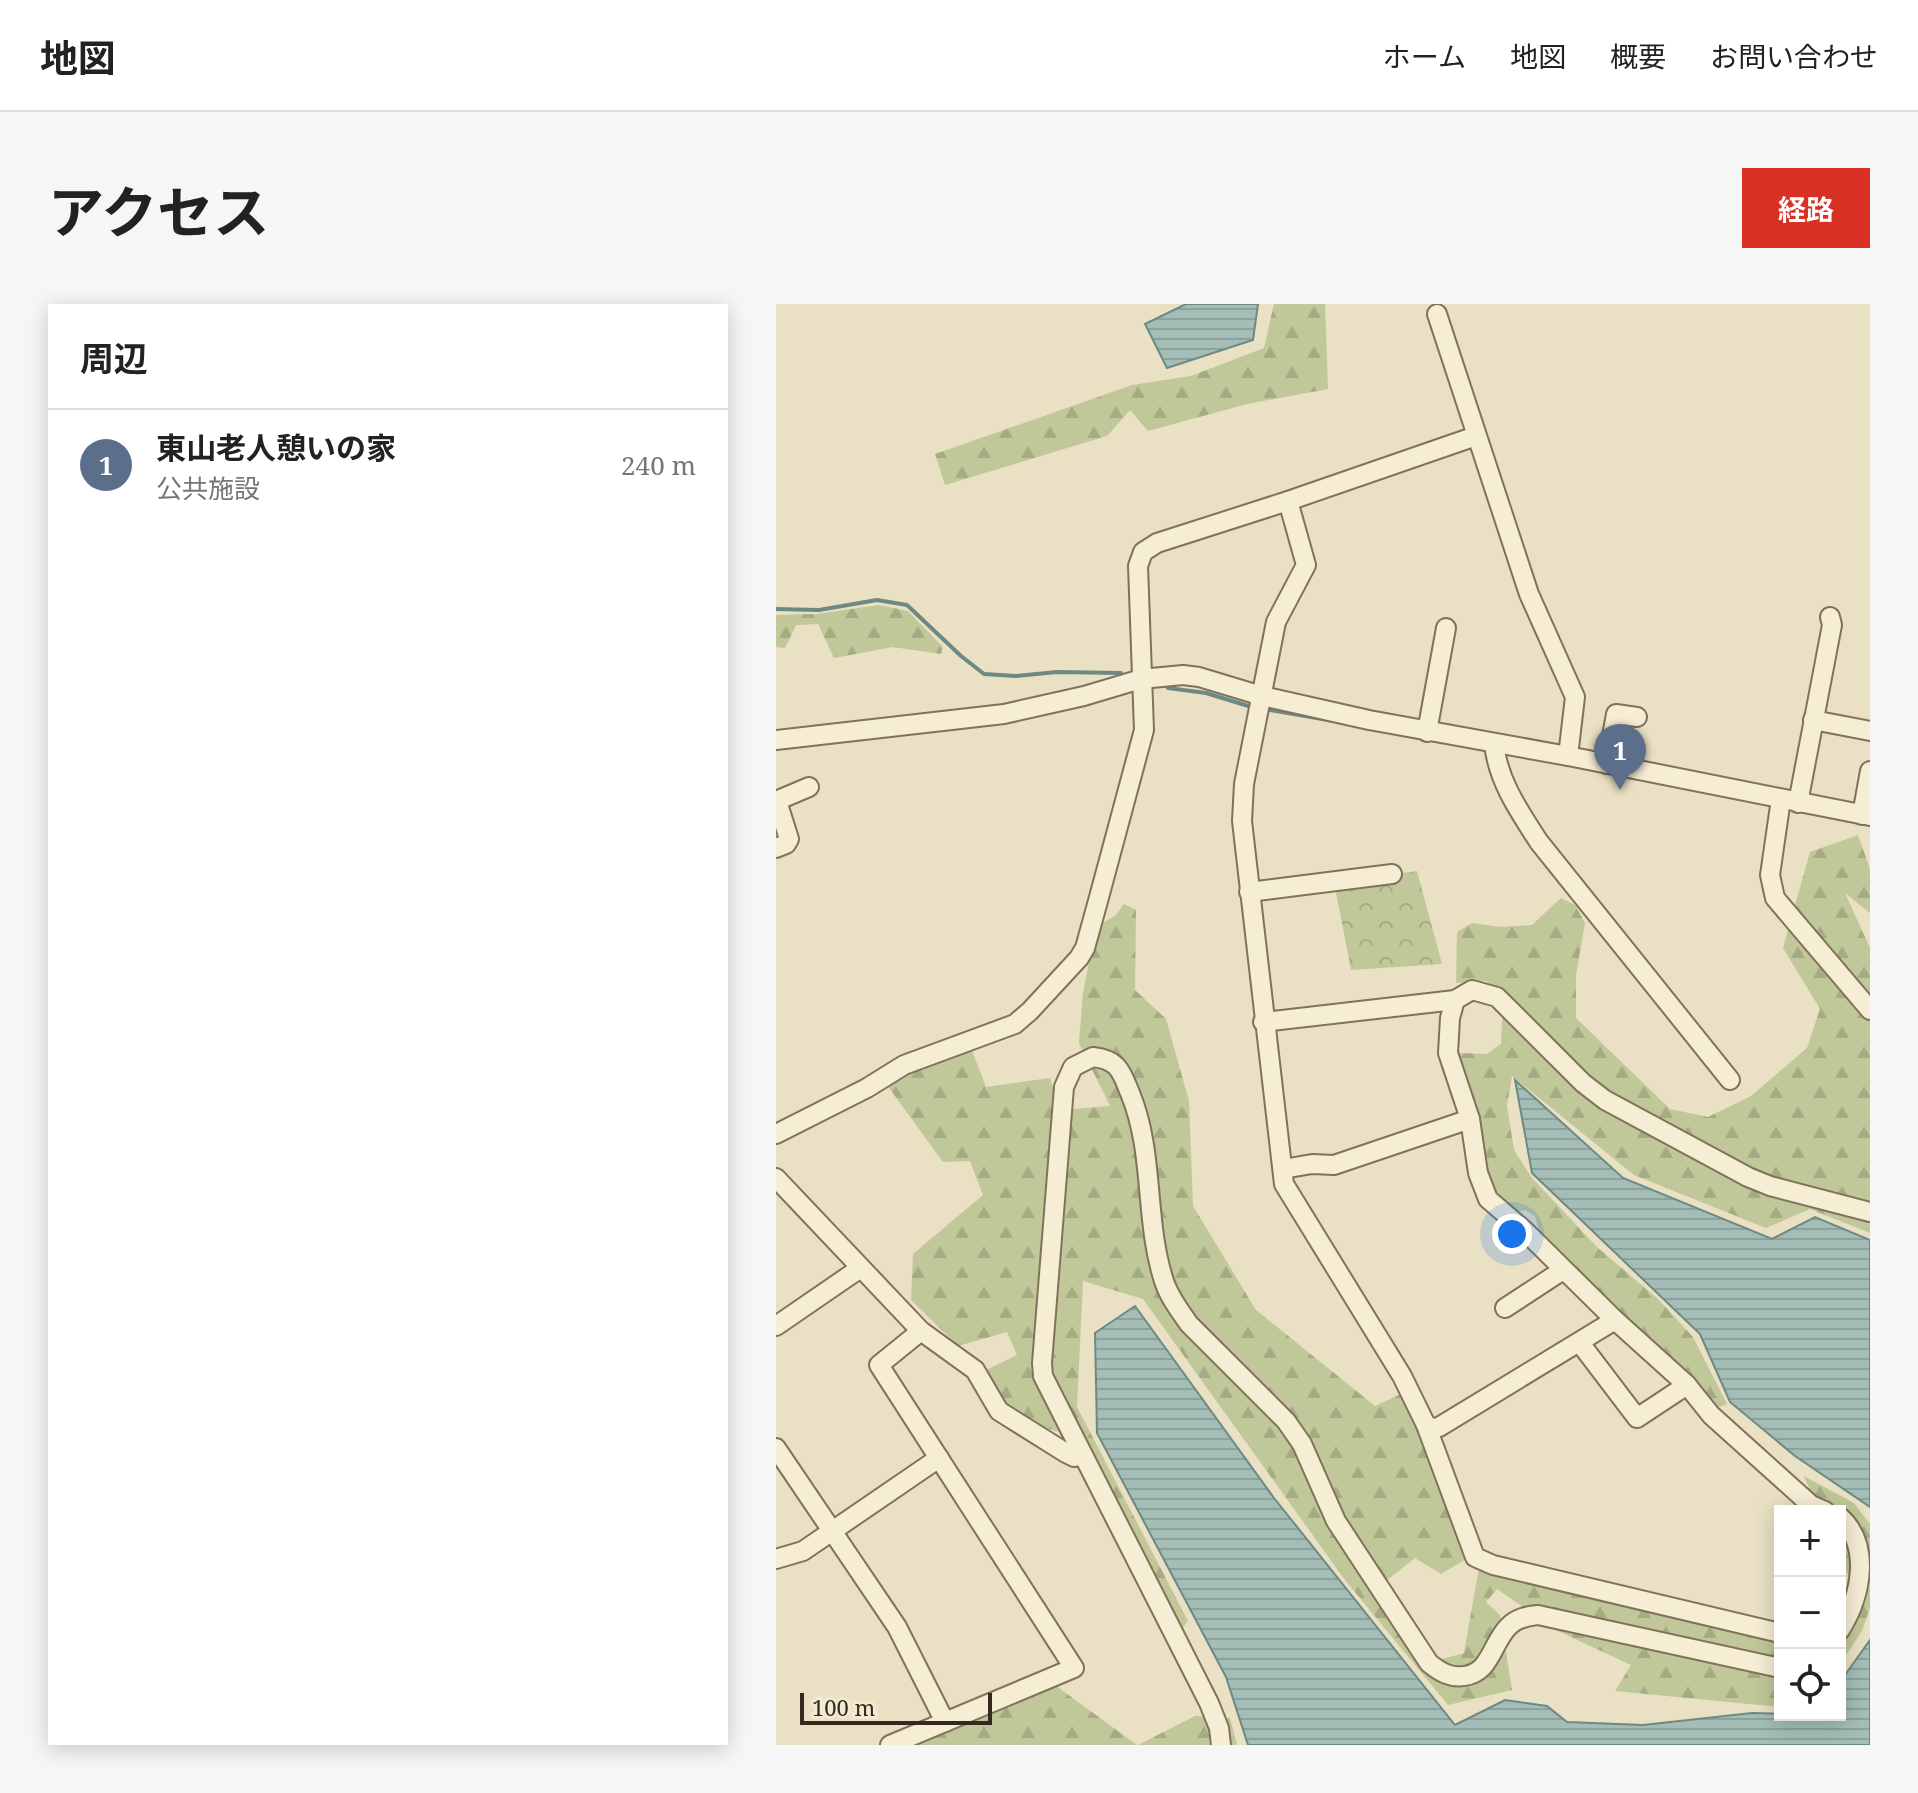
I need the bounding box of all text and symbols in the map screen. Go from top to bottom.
text: 地図 [40,31,116,83]
text: ホーム [1383,37,1466,75]
text: 地図 [1510,37,1566,75]
text: 概要 [1610,37,1666,75]
text: お問い合わせ [1710,37,1878,75]
button: 経路 [1742,168,1870,248]
text: アクセス [48,173,269,249]
text: 周辺 [80,335,148,381]
text: 東山老人憩いの家 [156,427,396,468]
text: 1 [99,447,113,483]
text: 240 m [621,447,696,483]
text: 公共施設 [156,470,260,506]
pin: 1 [1594,724,1646,790]
your location [1492,1214,1532,1254]
map controls [1774,1505,1846,1721]
button: + [1774,1505,1846,1577]
button: − [1774,1577,1846,1649]
button: locate [1774,1649,1846,1721]
scale bar [800,1689,992,1725]
text: 100 m [812,1692,875,1722]

